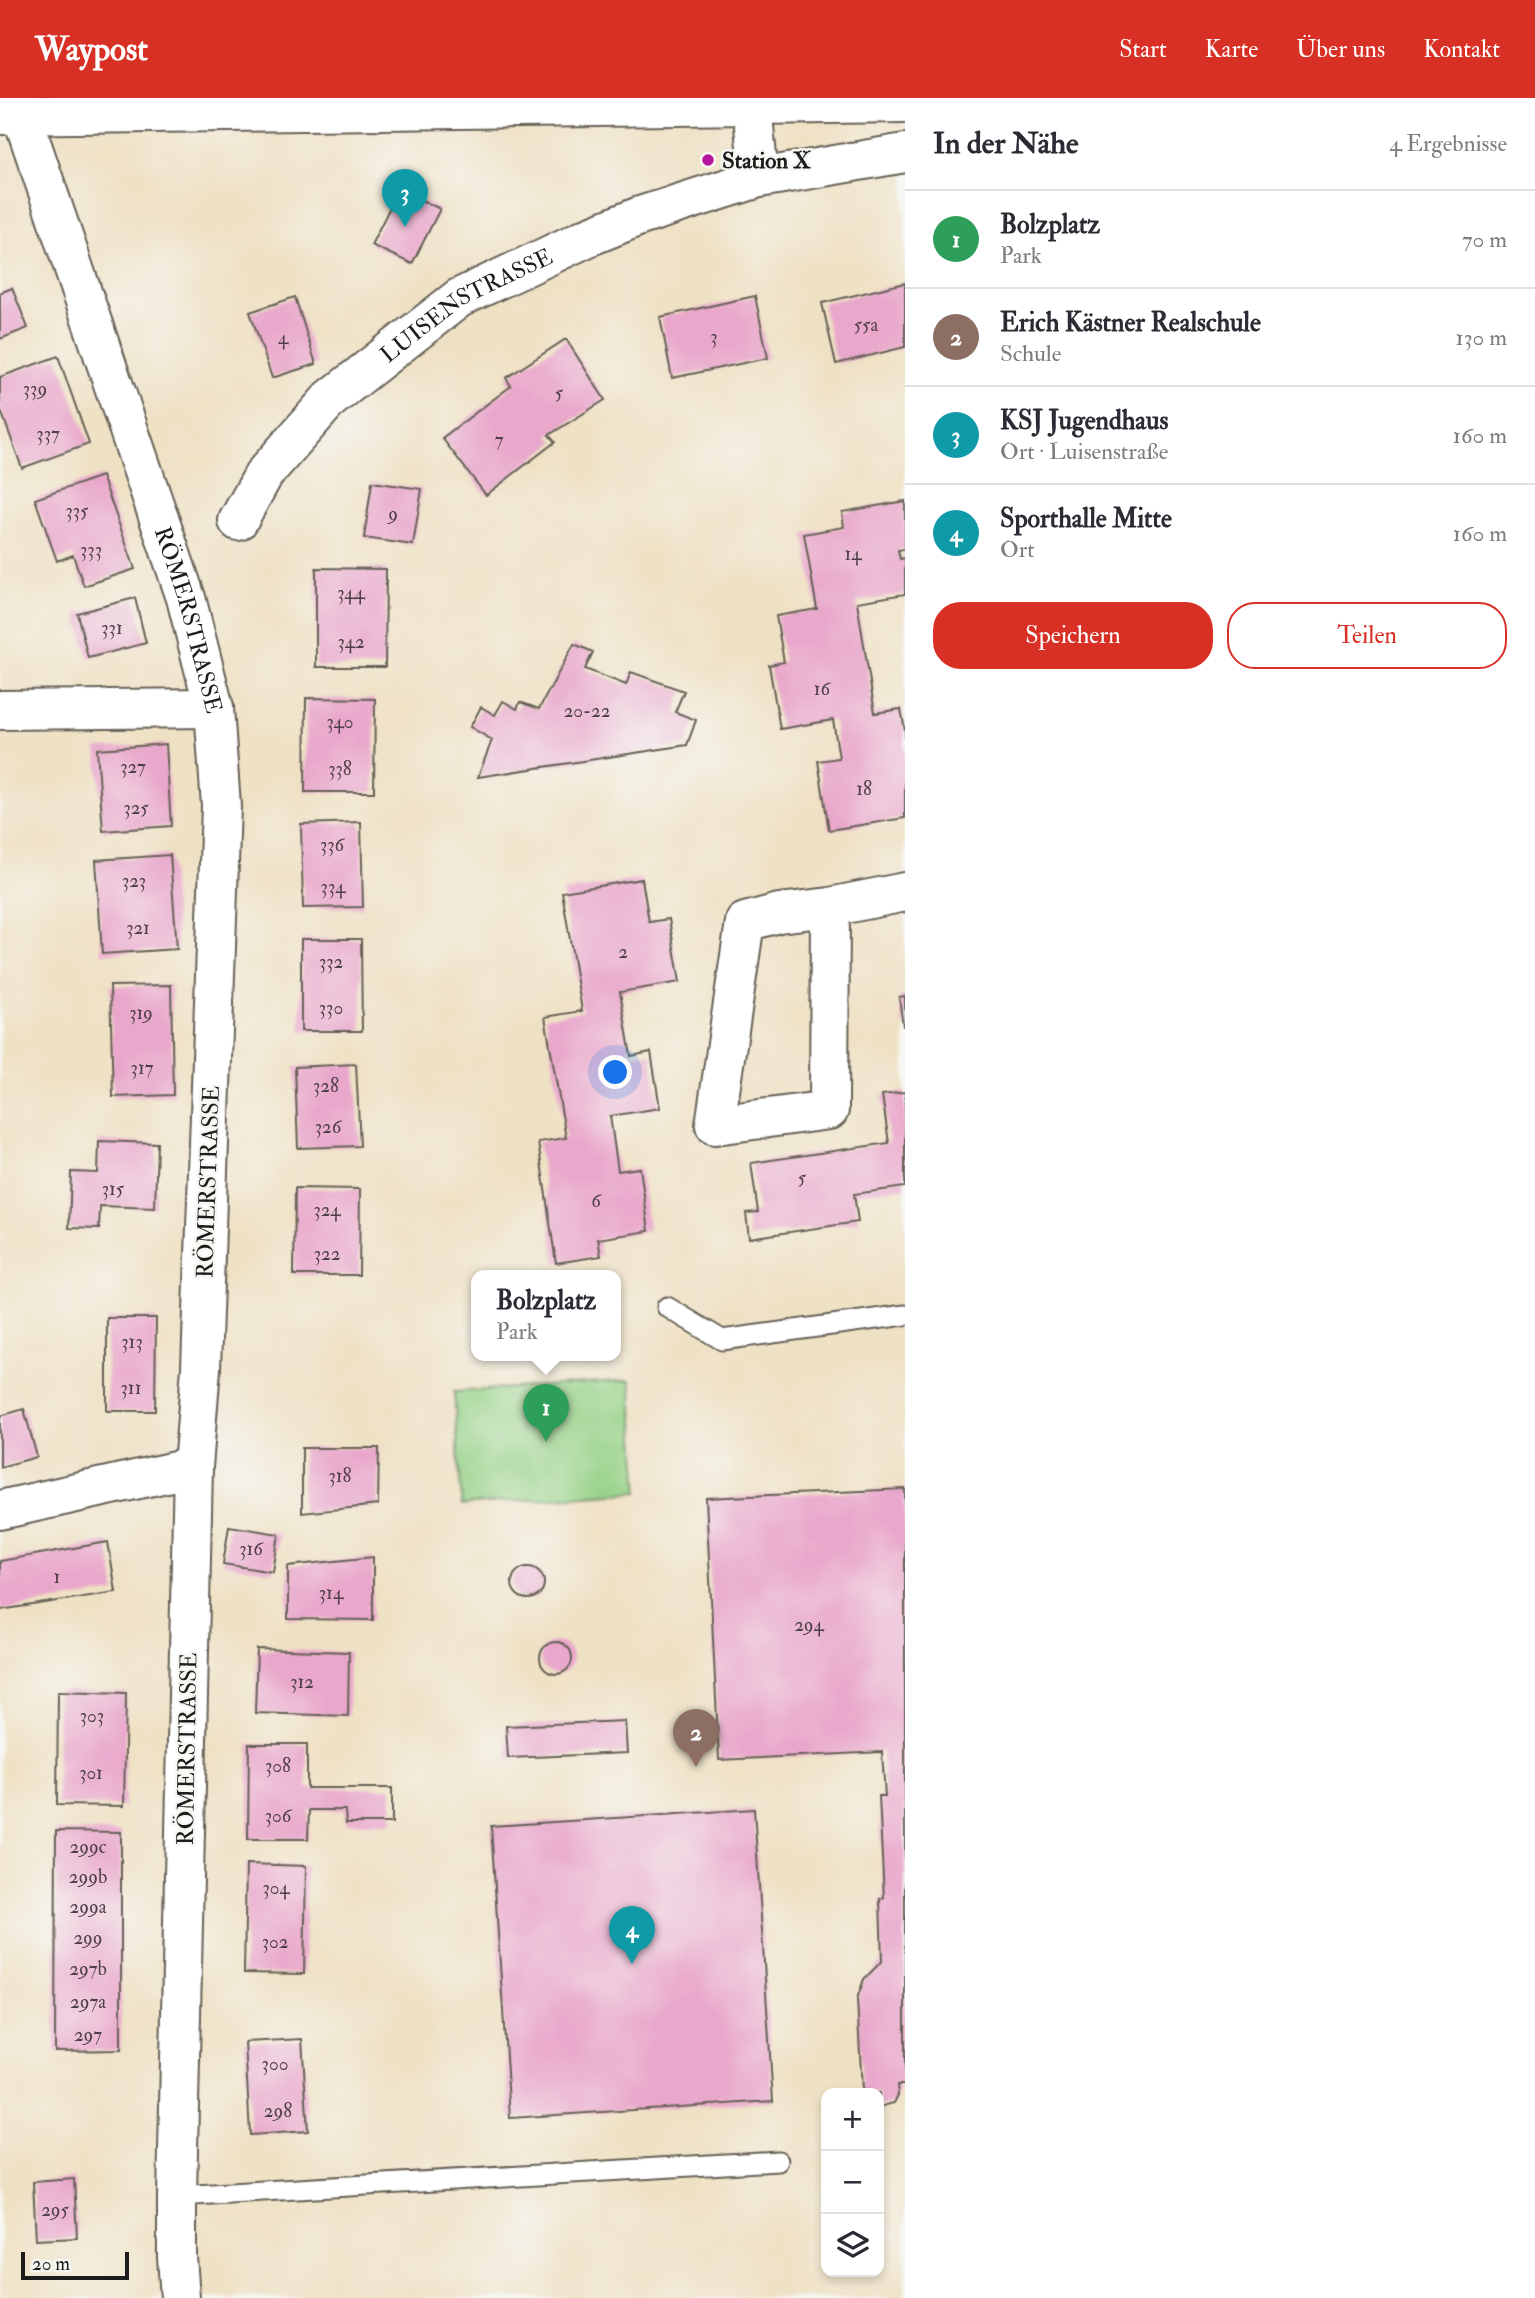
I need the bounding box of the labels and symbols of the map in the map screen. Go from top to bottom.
place label: Station X [722,146,811,175]
marker: Station X [700,152,716,168]
pin: 3 [382,169,428,227]
street label: LUISENSTRASSE [374,241,557,369]
house number: 55a [854,313,878,337]
house number: 3 [710,325,718,349]
house number: 4 [278,326,289,350]
house number: 339 [23,377,47,401]
house number: 5 [555,381,564,405]
house number: 337 [36,422,60,446]
house number: 7 [495,428,504,452]
house number: 335 [66,499,89,523]
house number: 9 [386,502,398,526]
street label: RÖMERSTRASSE [148,523,229,716]
house number: 333 [80,538,102,562]
house number: 14 [844,542,862,566]
house number: 344 [337,581,366,605]
house number: 331 [101,616,123,640]
house number: 342 [337,630,365,654]
house number: 16 [814,677,832,701]
house number: 20-22 [564,699,610,723]
house number: 340 [326,710,354,734]
house number: 327 [120,755,146,779]
house number: 338 [328,757,352,781]
house number: 18 [856,777,872,801]
house number: 325 [123,796,149,820]
house number: 336 [320,833,345,857]
house number: 323 [122,869,146,893]
house number: 334 [321,875,346,899]
house number: 321 [126,916,150,940]
house number: 2 [618,940,628,964]
house number: 332 [319,950,343,974]
house number: 330 [319,996,343,1020]
house number: 319 [129,1001,153,1025]
your location [598,1055,632,1089]
house number: 317 [131,1056,154,1080]
house number: 328 [313,1074,339,1098]
street label: RÖMERSTRASSE [190,1085,226,1279]
house number: 326 [315,1115,343,1139]
house number: 5 [798,1166,807,1190]
house number: 315 [102,1177,125,1201]
house number: 6 [591,1189,602,1213]
house number: 324 [313,1198,341,1222]
house number: 322 [314,1242,340,1266]
house number: 313 [121,1330,143,1354]
house number: 311 [121,1376,141,1400]
pin: 1 [523,1384,569,1442]
house number: 318 [329,1464,352,1488]
house number: 316 [239,1537,264,1561]
house number: 1 [54,1565,60,1589]
house number: 314 [319,1581,344,1605]
house number: 294 [794,1613,825,1637]
street label: RÖMERSTRASSE [171,1652,203,1846]
house number: 312 [290,1670,314,1694]
house number: 303 [80,1704,104,1728]
pin: 2 [673,1709,719,1767]
house number: 308 [265,1754,291,1778]
house number: 301 [79,1761,103,1785]
house number: 306 [265,1804,293,1828]
house number: 299c [70,1835,107,1859]
house number: 299b [69,1865,107,1889]
house number: 304 [262,1876,290,1900]
house number: 299a [70,1895,107,1919]
pin: 4 [609,1906,655,1964]
house number: 299 [73,1926,103,1950]
house number: 302 [262,1930,288,1954]
house number: 297b [69,1957,107,1981]
house number: 297a [70,1990,106,2014]
house number: 297 [74,2023,102,2047]
house number: 300 [262,2052,288,2076]
house number: 298 [264,2099,292,2123]
house number: 295 [41,2198,70,2222]
scale bar [21,2249,130,2281]

